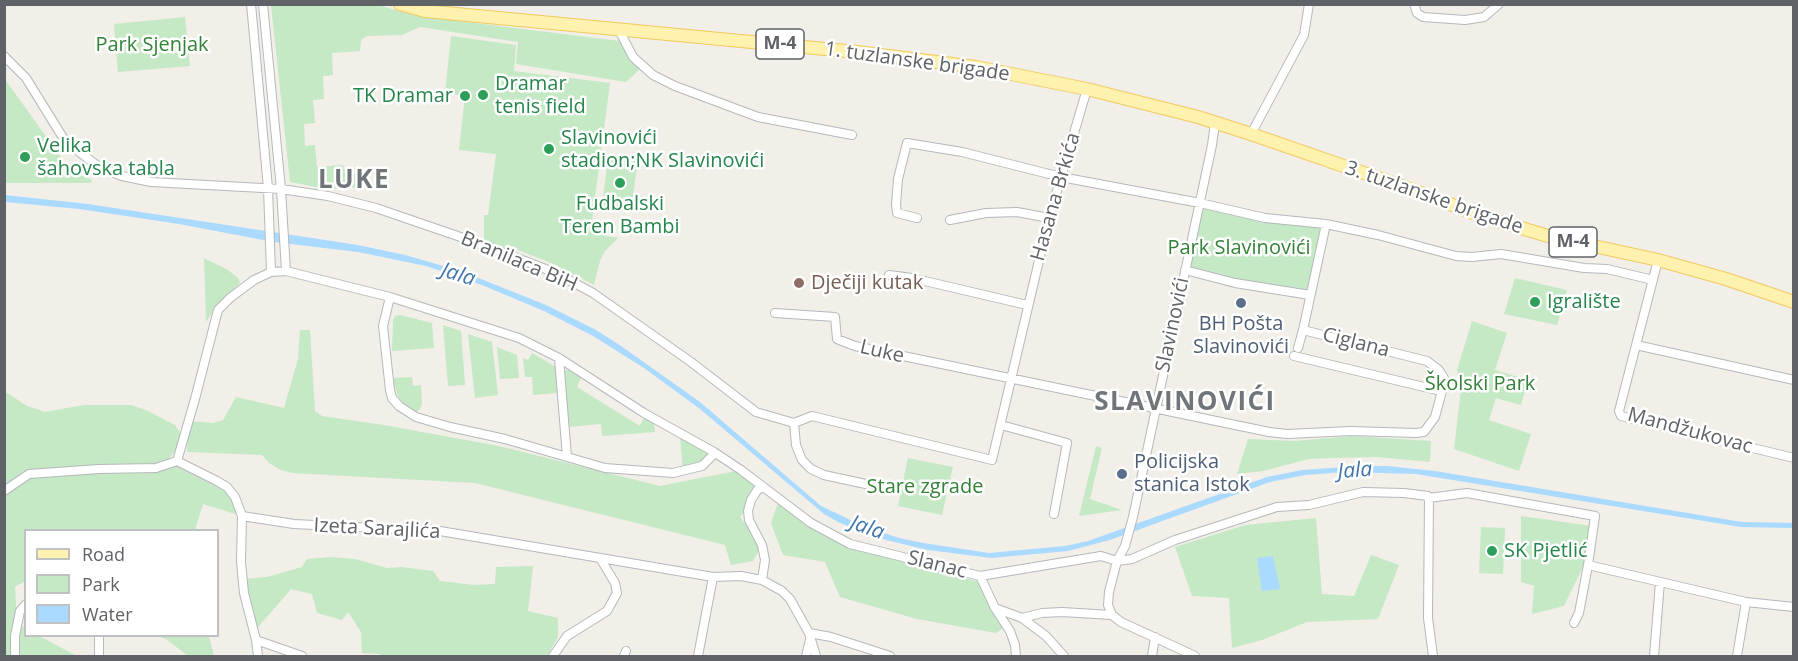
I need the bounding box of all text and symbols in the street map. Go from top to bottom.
road number: M-4 [756,29,804,59]
park label: Park Sjenjak [95,33,209,57]
street label: 1. tuzlanske brigade [823,37,1011,87]
place label: Dramar tenis field [495,72,586,119]
place label: TK Dramar [353,84,453,108]
marker: Dramar tenis field [476,88,490,102]
marker: TK Dramar [458,89,472,103]
place label: Slavinovići stadion;NK Slavinovići [561,126,764,173]
street label: Hasana Brkića [1026,130,1086,264]
place label: Velika šahovska tabla [37,134,175,181]
marker: Slavinovići stadion;NK Slavinovići [542,142,556,156]
marker: Velika šahovska tabla [18,150,32,164]
street label: 3. tuzlanske brigade [1342,156,1526,240]
district label: LUKE [318,165,390,197]
marker: Fudbalski Teren Bambi [613,176,627,190]
place label: Fudbalski Teren Bambi [561,192,679,239]
street label: Branilaca BiH [457,227,581,297]
road number: M-4 [1549,227,1597,257]
park label: Park Slavinovići [1167,236,1311,260]
water label: Jala [438,258,478,292]
place label: Dječiji kutak [811,271,923,295]
street label: Slavinovići [1151,275,1195,375]
marker: Dječiji kutak [792,276,806,290]
place label: Igralište [1547,290,1621,314]
marker: Igralište [1528,295,1542,309]
marker: BH Pošta Slavinovići [1234,296,1248,310]
place label: BH Pošta Slavinovići [1193,312,1289,359]
street label: Ciglana [1320,323,1392,363]
street label: Luke [858,335,906,369]
park label: Školski Park [1425,372,1535,396]
district label: SLAVINOVIĆI [1094,387,1276,419]
street label: Mandžukovac [1625,403,1755,459]
place label: Policijska stanica Istok [1134,450,1250,497]
water label: Jala [1337,457,1373,485]
marker: Policijska stanica Istok [1115,467,1129,481]
park label: Stare zgrade [867,475,983,499]
water label: Jala [846,510,888,546]
street label: Izeta Sarajlića [313,514,441,544]
legend [24,529,219,637]
place label: SK Pjetlić [1504,539,1588,563]
text: Road [82,542,125,566]
marker: SK Pjetlić [1485,544,1499,558]
street label: Slanac [905,546,969,584]
text: Park [82,572,120,596]
text: Water [82,602,133,626]

